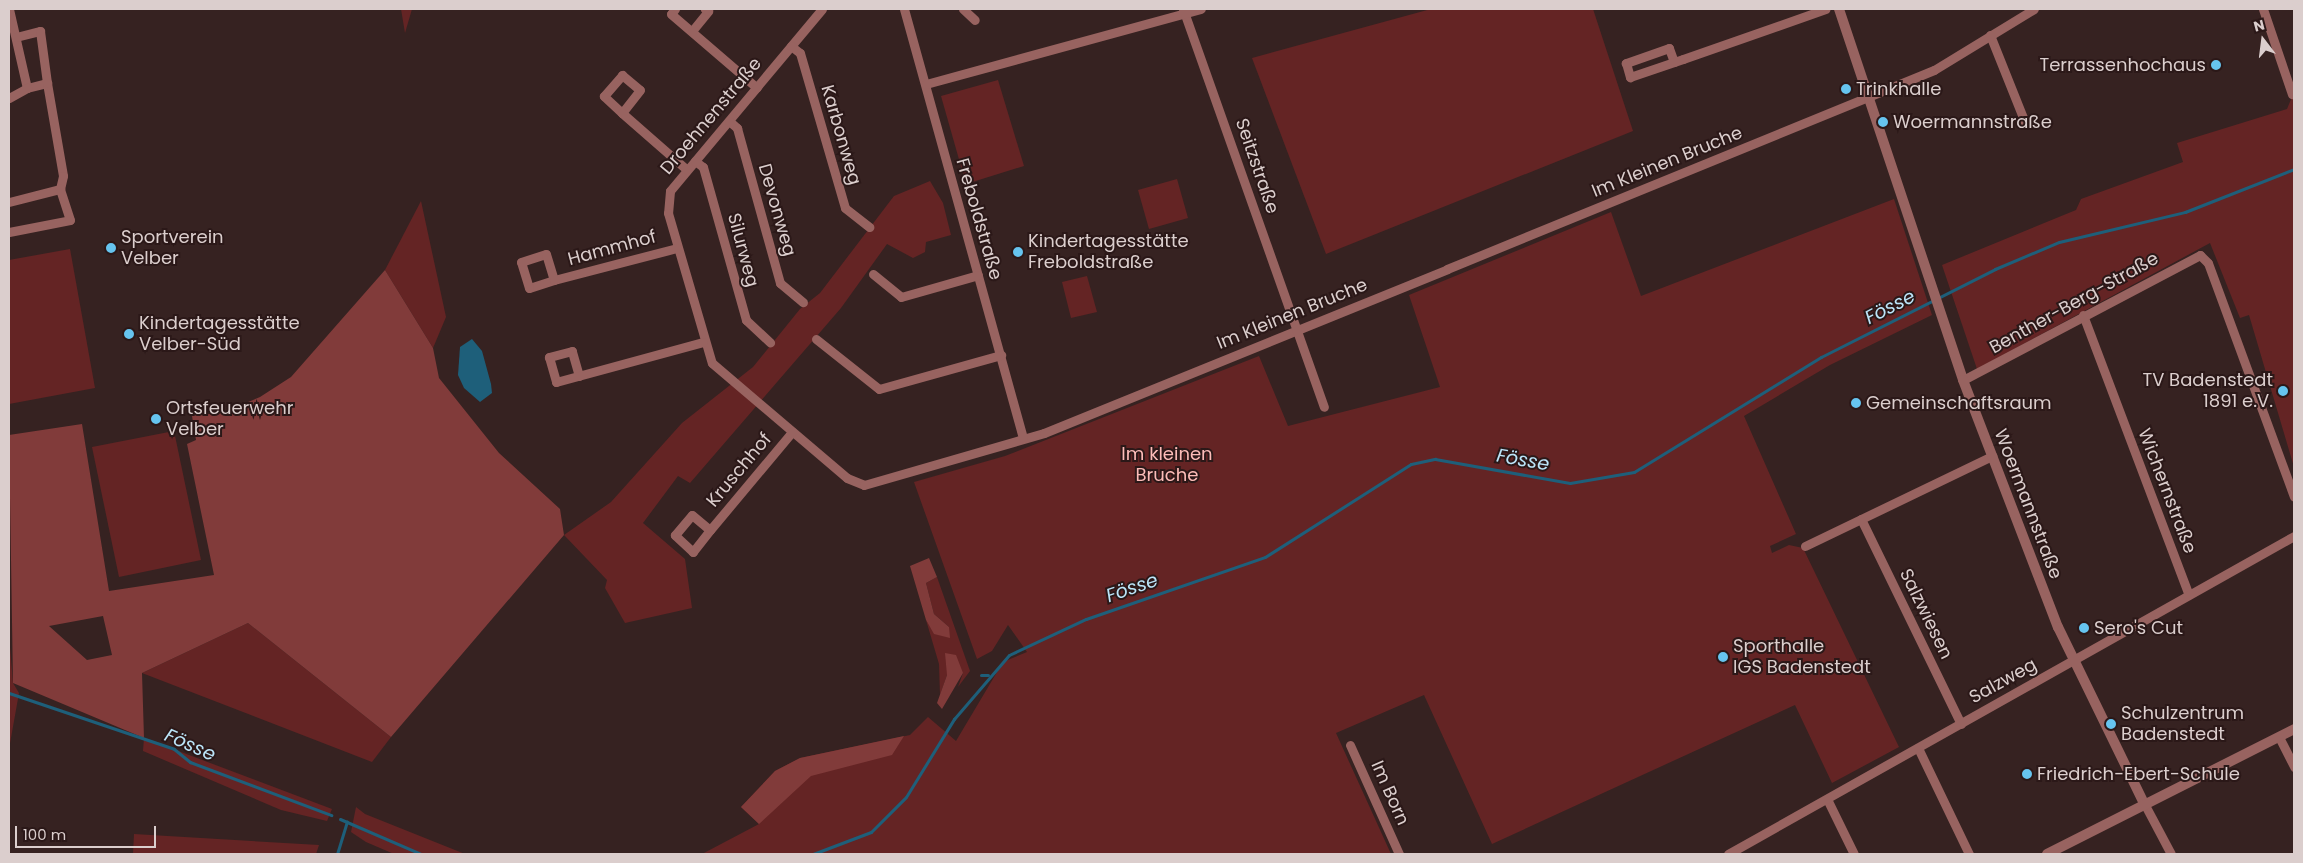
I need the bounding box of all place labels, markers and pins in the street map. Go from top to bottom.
place label: Terrassenhochaus [2039,54,2206,76]
marker: Terrassenhochaus [2210,59,2222,71]
place label: Trinkhalle [1856,78,1941,100]
marker: Trinkhalle [1840,83,1852,95]
place label: Woermannstraße [1893,111,2052,133]
marker: Woermannstraße [1877,116,1889,128]
place label: Sportverein Velber [121,227,224,270]
place label: Kindertagesstätte Freboldstraße [1028,231,1189,274]
marker: Sportverein Velber [105,242,117,254]
marker: Kindertagesstätte Freboldstraße [1012,246,1024,258]
place label: Kindertagesstätte Velber-Süd [139,313,300,356]
marker: Kindertagesstätte Velber-Süd [123,328,135,340]
place label: TV Badenstedt 1891 e.V. [2142,370,2273,412]
marker: TV Badenstedt 1891 e.V. [2277,385,2289,397]
place label: Gemeinschaftsraum [1866,392,2052,414]
marker: Gemeinschaftsraum [1850,397,1862,409]
place label: Ortsfeuerwehr Velber [166,398,293,440]
marker: Ortsfeuerwehr Velber [150,413,162,425]
place label: Sero's Cut [2094,617,2183,639]
marker: Sero's Cut [2078,622,2090,634]
place label: Sporthalle IGS Badenstedt [1733,636,1871,679]
marker: Sporthalle IGS Badenstedt [1717,651,1729,663]
place label: Schulzentrum Badenstedt [2121,703,2244,746]
marker: Schulzentrum Badenstedt [2105,718,2117,730]
place label: Friedrich-Ebert-Schule [2037,763,2240,785]
marker: Friedrich-Ebert-Schule [2021,768,2033,780]

